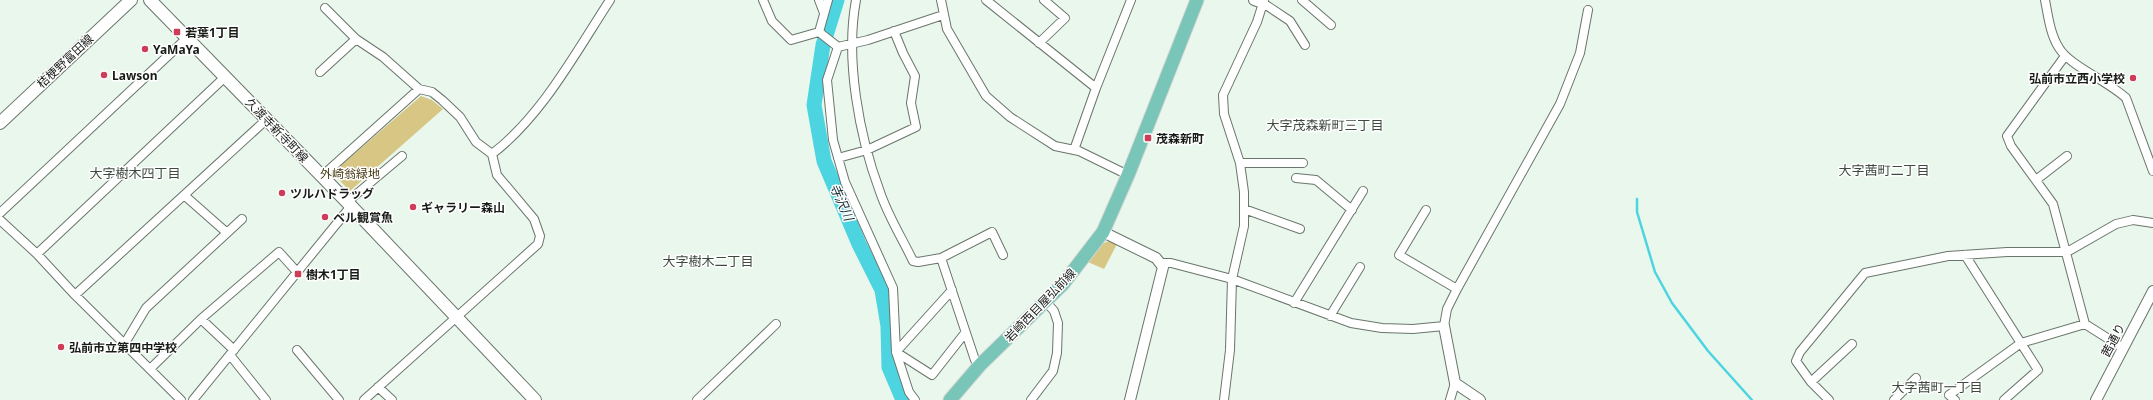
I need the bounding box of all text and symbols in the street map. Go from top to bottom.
place label: 若葉1丁目 [185,24,240,41]
marker: 若葉1丁目 [172,27,182,37]
street label: 桔梗野富田線 [33,30,97,92]
place label: YaMaYa [153,41,200,58]
marker: YaMaYa [140,44,150,54]
place label: Lawson [112,67,158,84]
marker: Lawson [99,70,109,80]
place label: 弘前市立西小学校 [2029,70,2125,87]
marker: 弘前市立西小学校 [2128,73,2138,83]
street label: 久渡寺新寺町線 [242,94,312,166]
district label: 大字茂森新町三丁目 [1266,116,1384,134]
place label: 茂森新町 [1156,130,1204,147]
marker: 茂森新町 [1143,133,1153,143]
district label: 大字茜町二丁目 [1838,161,1930,179]
district label: 大字樹木四丁目 [89,164,181,182]
park label: 外崎翁緑地 [320,165,380,182]
water label: 寺沢川 [826,181,859,225]
place label: ツルハドラッグ [290,185,374,202]
marker: ツルハドラッグ [277,188,287,198]
place label: ギャラリー森山 [421,199,505,216]
marker: ギャラリー森山 [408,202,418,212]
place label: ベル観賞魚 [333,209,393,226]
marker: ベル観賞魚 [320,212,330,222]
district label: 大字樹木二丁目 [662,252,754,270]
street label: 岩崎西目屋弘前線 [1001,265,1079,345]
place label: 樹木1丁目 [306,266,361,283]
marker: 樹木1丁目 [293,269,303,279]
street label: 茜通り [2097,320,2129,360]
place label: 弘前市立第四中学校 [69,339,177,356]
marker: 弘前市立第四中学校 [56,342,66,352]
district label: 大字茜町一丁目 [1891,378,1983,396]

